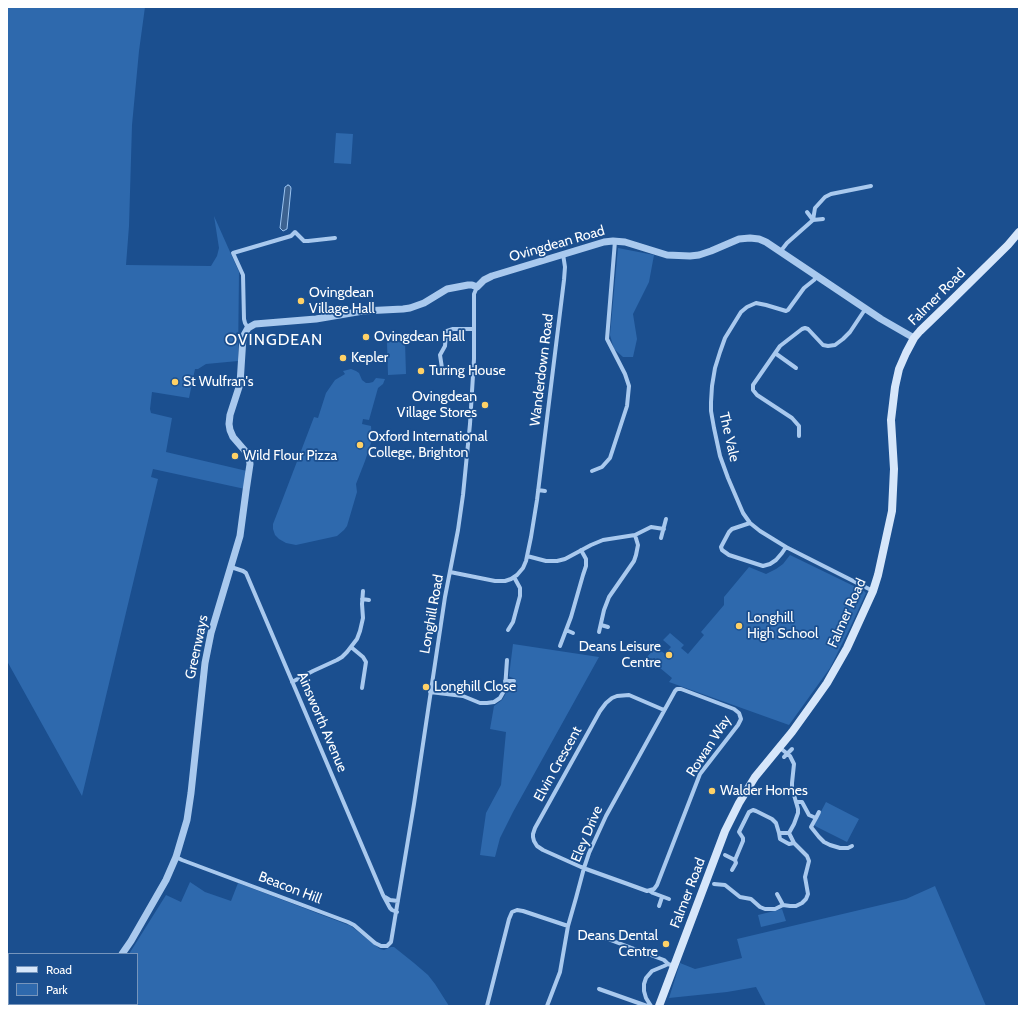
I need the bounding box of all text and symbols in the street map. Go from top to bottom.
street label: Ovingdean Road [507,222,607,266]
street label: Falmer Road [905,265,969,329]
place label: Ovingdean Village Hall [309,285,375,318]
marker: Ovingdean Village Hall [296,296,306,306]
street label: Wanderdown Road [527,313,557,427]
place label: Ovingdean Hall [374,329,465,345]
district label: OVINGDEAN [225,330,323,350]
marker: Ovingdean Hall [361,332,371,342]
place label: Kepler [351,350,388,366]
marker: Kepler [338,353,348,363]
place label: Turing House [429,363,506,379]
marker: Turing House [416,366,426,376]
place label: St Wulfran's [183,374,254,390]
marker: St Wulfran's [170,377,180,387]
place label: Ovingdean Village Stores [397,389,477,422]
marker: Ovingdean Village Stores [480,400,490,410]
street label: The Vale [715,411,743,463]
place label: Oxford International College, Brighton [368,429,488,462]
marker: Oxford International College, Brighton [355,440,365,450]
place label: Wild Flour Pizza [243,448,337,464]
marker: Wild Flour Pizza [230,451,240,461]
street label: Longhill Road [417,573,447,655]
street label: Falmer Road [824,576,870,650]
place label: Longhill High School [747,610,818,642]
street label: Greenways [182,613,212,681]
marker: Longhill High School [734,621,744,631]
place label: Deans Leisure Centre [579,639,661,672]
marker: Deans Leisure Centre [664,650,674,660]
street label: Ainsworth Avenue [293,669,351,775]
place label: Longhill Close [434,679,516,695]
marker: Longhill Close [421,682,431,692]
street label: Rowan Way [683,712,735,780]
street label: Elvin Crescent [530,723,586,805]
place label: Walder Homes [720,783,808,799]
marker: Walder Homes [707,786,717,796]
street label: Eley Drive [568,803,606,865]
street label: Falmer Road [667,855,709,931]
street label: Beacon Hill [256,868,324,908]
place label: Deans Dental Centre [578,928,658,960]
marker: Deans Dental Centre [661,939,671,949]
legend [8,953,138,1005]
text: Road [46,962,72,977]
text: Park [46,982,68,997]

